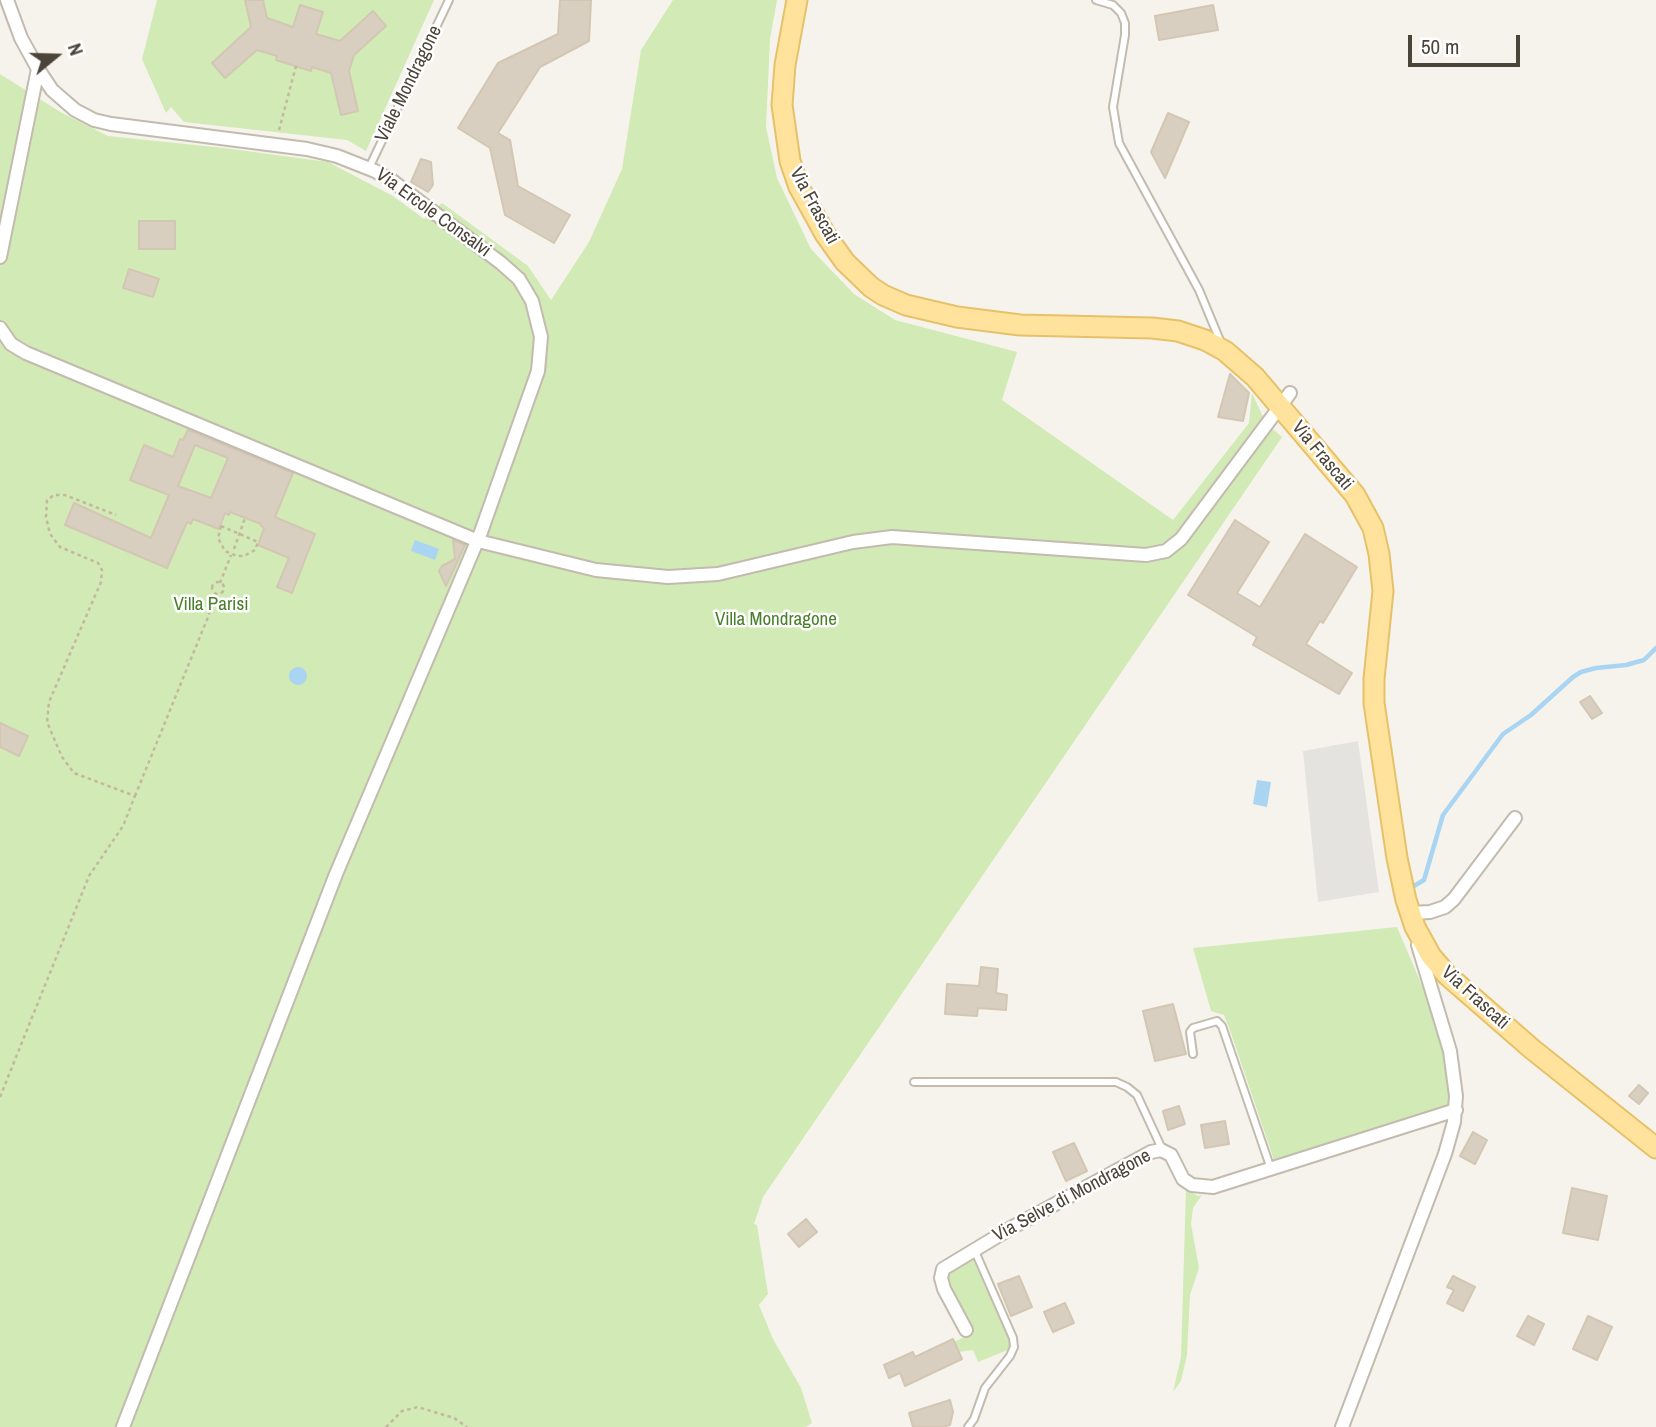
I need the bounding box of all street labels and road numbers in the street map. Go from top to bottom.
street label: Viale Mondragone [371,22,447,146]
street label: Via Ercole Consalvi [371,164,495,262]
street label: Via Frascati [784,164,844,248]
street label: Via Frascati [1286,417,1358,495]
street label: Via Frascati [1436,962,1514,1034]
street label: Via Selve di Mondragone [989,1145,1155,1247]

